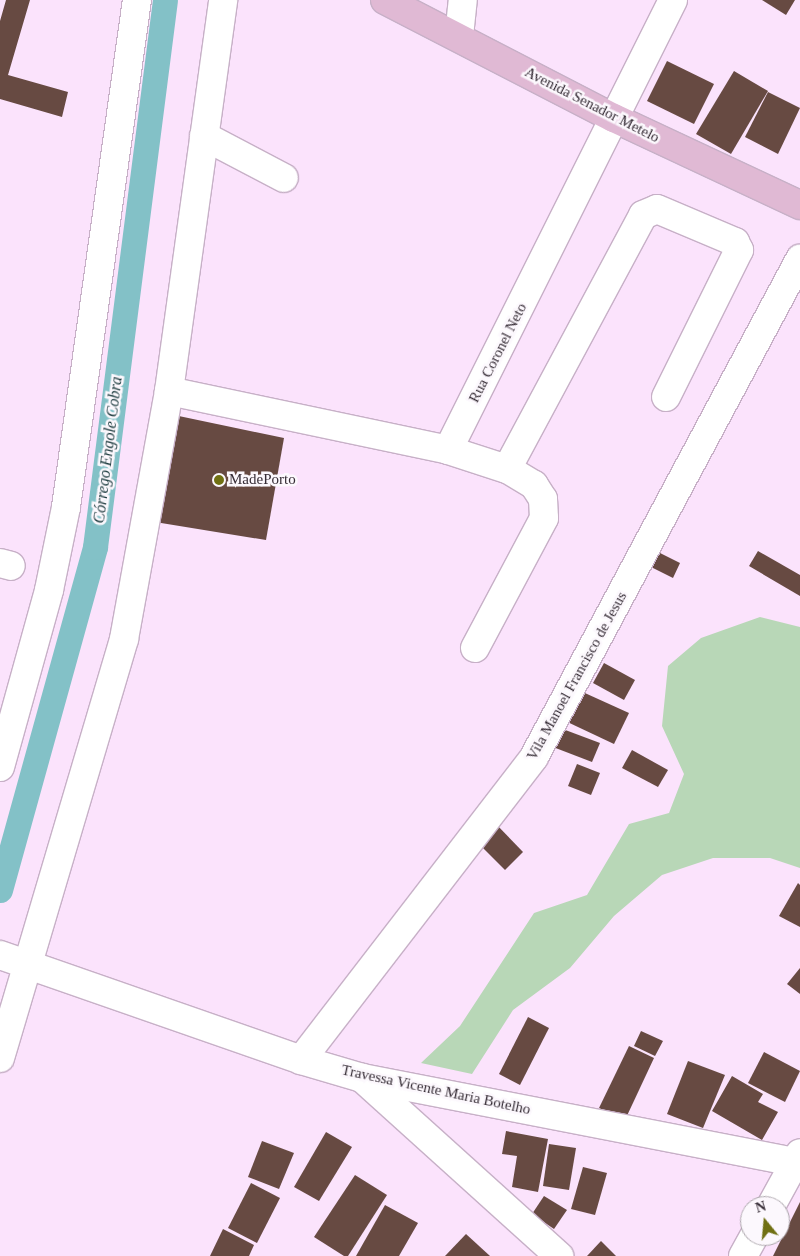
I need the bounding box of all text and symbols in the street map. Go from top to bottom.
street label: Avenida Senador Metelo [522,63,662,147]
street label: Rua Coronel Neto [465,300,531,406]
water label: Córrego Engole Cobra [89,375,127,525]
place label: MadePorto [229,471,296,489]
marker: MadePorto [213,474,225,486]
street label: Vila Manoel Francisco de Jesus [523,589,631,763]
street label: Travessa Vicente Maria Botelho [340,1061,532,1119]
north arrow [740,1196,790,1246]
text: N [754,1198,768,1216]

